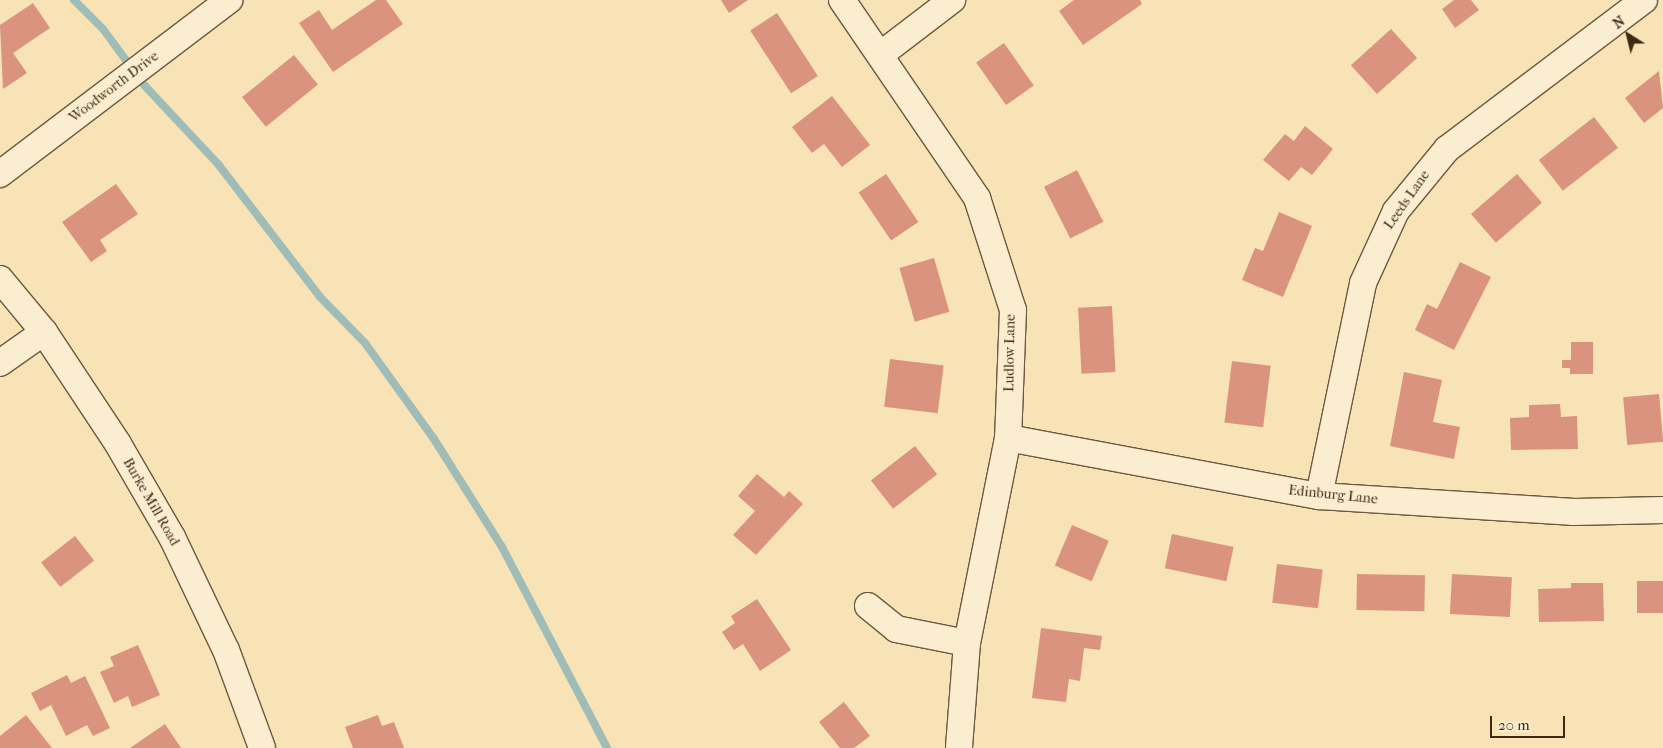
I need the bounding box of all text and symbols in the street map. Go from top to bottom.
north arrow [1603,10,1653,60]
text: N [1610,12,1628,32]
street label: Woodworth Drive [66,48,162,126]
street label: Leeds Lane [1381,167,1433,233]
street label: Ludlow Lane [1001,314,1019,392]
street label: Burke Mill Road [119,455,183,549]
street label: Edinburg Lane [1287,482,1379,508]
scale bar [1493,706,1568,738]
text: 20 m [1498,716,1530,734]

